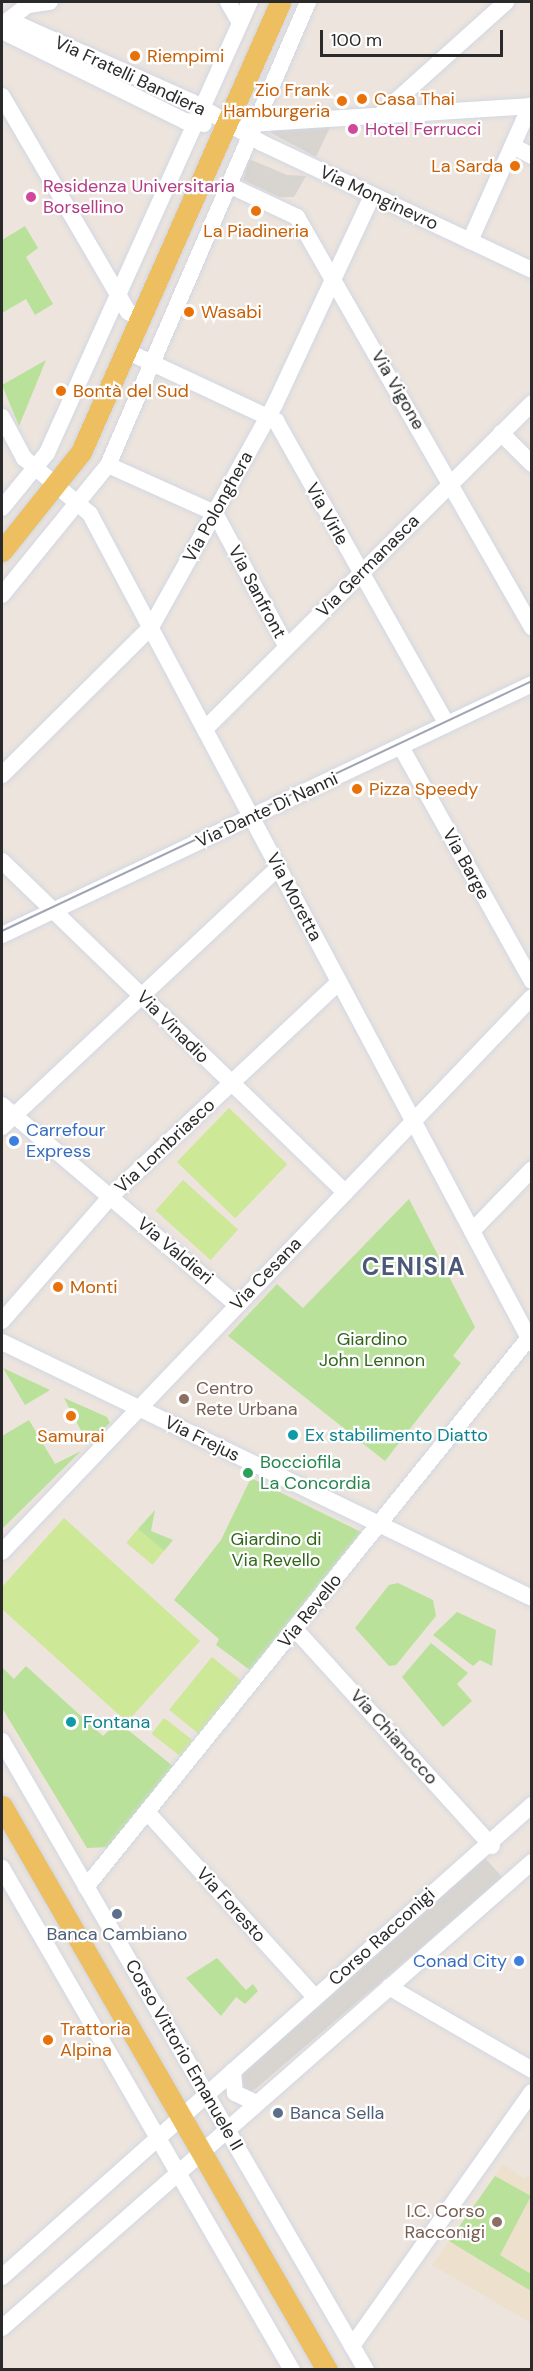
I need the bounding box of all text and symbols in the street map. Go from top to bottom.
scale bar [323,18,506,56]
text: 100 m [331,28,382,52]
street label: Via Fratelli Bandiera [51,32,209,120]
place label: Riempimi [147,45,224,67]
marker: Riempimi [128,49,142,63]
place label: Zio Frank Hamburgeria [223,80,330,122]
place label: Casa Thai [374,88,455,110]
marker: Casa Thai [355,92,369,106]
marker: Zio Frank Hamburgeria [335,94,349,108]
place label: Hotel Ferrucci [365,118,481,140]
marker: Hotel Ferrucci [346,122,360,136]
place label: La Sarda [431,155,503,177]
marker: La Sarda [508,159,522,173]
street label: Via Monginevro [316,161,442,235]
place label: Residenza Universitaria Borsellino [43,176,235,219]
marker: Residenza Universitaria Borsellino [24,190,38,204]
marker: La Piadineria [249,204,263,218]
place label: La Piadineria [203,220,309,242]
place label: Wasabi [201,301,262,323]
marker: Wasabi [182,305,196,319]
street label: Via Vigone [367,346,429,434]
place label: Bontà del Sud [73,380,189,402]
marker: Bontà del Sud [54,384,68,398]
street label: Via Polonghera [179,448,257,566]
street label: Via Virle [301,479,353,549]
street label: Via Germanasca [312,510,424,622]
street label: Via Sanfront [224,542,290,642]
street label: Via Dante Di Nanni [193,768,341,852]
place label: Pizza Speedy [369,778,478,800]
marker: Pizza Speedy [350,782,364,796]
street label: Via Barge [438,825,494,903]
street label: Via Moretta [262,849,326,945]
street label: Via Vinadio [132,986,214,1068]
street label: Via Lombriasco [111,1094,219,1198]
place label: Carrefour Express [26,1120,105,1162]
marker: Carrefour Express [7,1134,21,1148]
street label: Via Valdieri [133,1213,217,1289]
street label: Via Cesana [226,1233,306,1315]
district label: CENISIA [362,1253,466,1281]
place label: Monti [70,1276,118,1298]
marker: Monti [51,1280,65,1294]
park label: Giardino John Lennon [319,1329,425,1372]
place label: Centro Rete Urbana [196,1378,298,1420]
marker: Centro Rete Urbana [177,1392,191,1406]
marker: Samurai [64,1409,78,1423]
street label: Via Frejus [161,1412,243,1466]
place label: Ex stabilimento Diatto [305,1424,488,1446]
place label: Samurai [37,1425,105,1447]
marker: Ex stabilimento Diatto [286,1428,300,1442]
place label: Bocciofila La Concordia [260,1452,371,1494]
marker: Bocciofila La Concordia [241,1466,255,1480]
park label: Giardino di Via Revello [230,1529,322,1572]
street label: Via Revello [274,1570,346,1652]
street label: Via Chianocco [346,1685,442,1789]
place label: Fontana [83,1711,150,1733]
marker: Fontana [64,1715,78,1729]
street label: Via Foresto [192,1863,270,1947]
street label: Corso Racconigi [325,1884,439,1990]
marker: Banca Cambiano [110,1907,124,1921]
place label: Banca Cambiano [47,1923,187,1945]
place label: Conad City [413,1950,507,1972]
marker: Conad City [512,1954,526,1968]
street label: Corso Vittorio Emanuele II [121,1956,247,2154]
place label: Trattoria Alpina [60,2019,131,2062]
marker: Trattoria Alpina [41,2033,55,2047]
place label: Banca Sella [290,2102,384,2124]
marker: Banca Sella [271,2106,285,2120]
place label: I.C. Corso Racconigi [404,2201,485,2244]
marker: I.C. Corso Racconigi [490,2215,504,2229]

